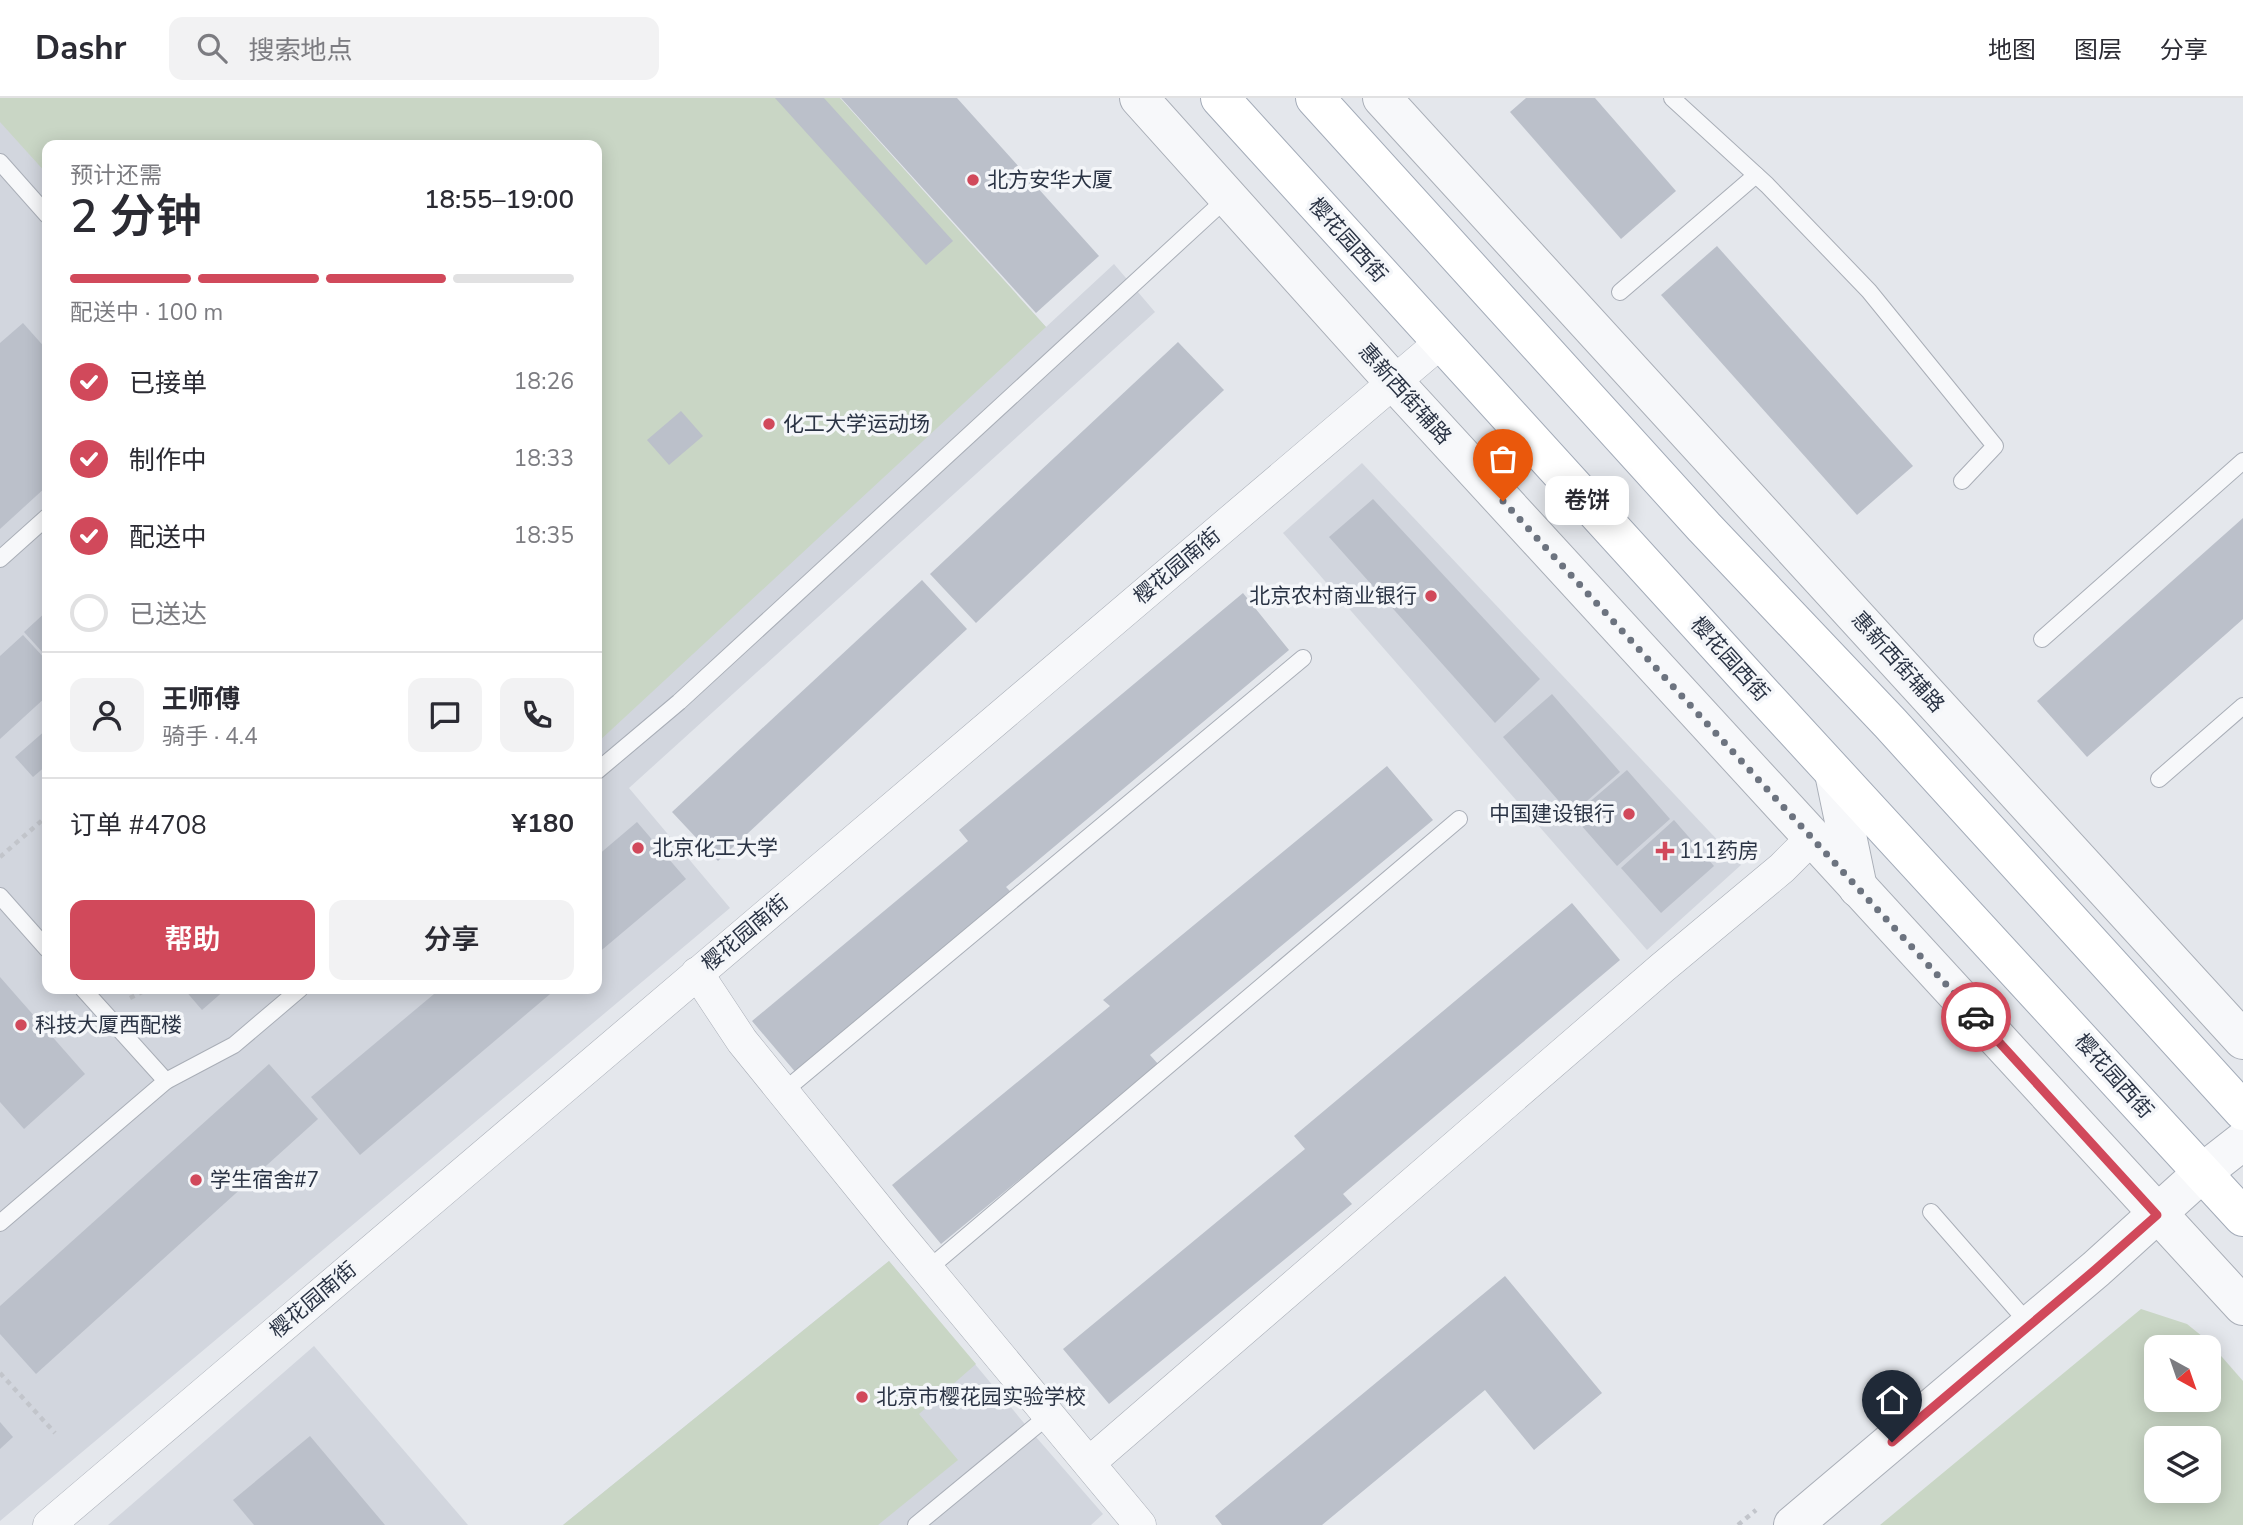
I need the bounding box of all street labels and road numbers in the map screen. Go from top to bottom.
street label: 樱花园西街 [1302,192,1394,288]
street label: 惠新西街辅路 [1352,338,1458,450]
street label: 樱花园南街 [1128,522,1226,610]
street label: 惠新西街辅路 [1845,606,1951,718]
street label: 樱花园西街 [1684,611,1776,707]
street label: 樱花园南街 [696,889,794,977]
street label: 樱花园西街 [2068,1028,2160,1124]
street label: 樱花园南街 [264,1256,362,1344]

